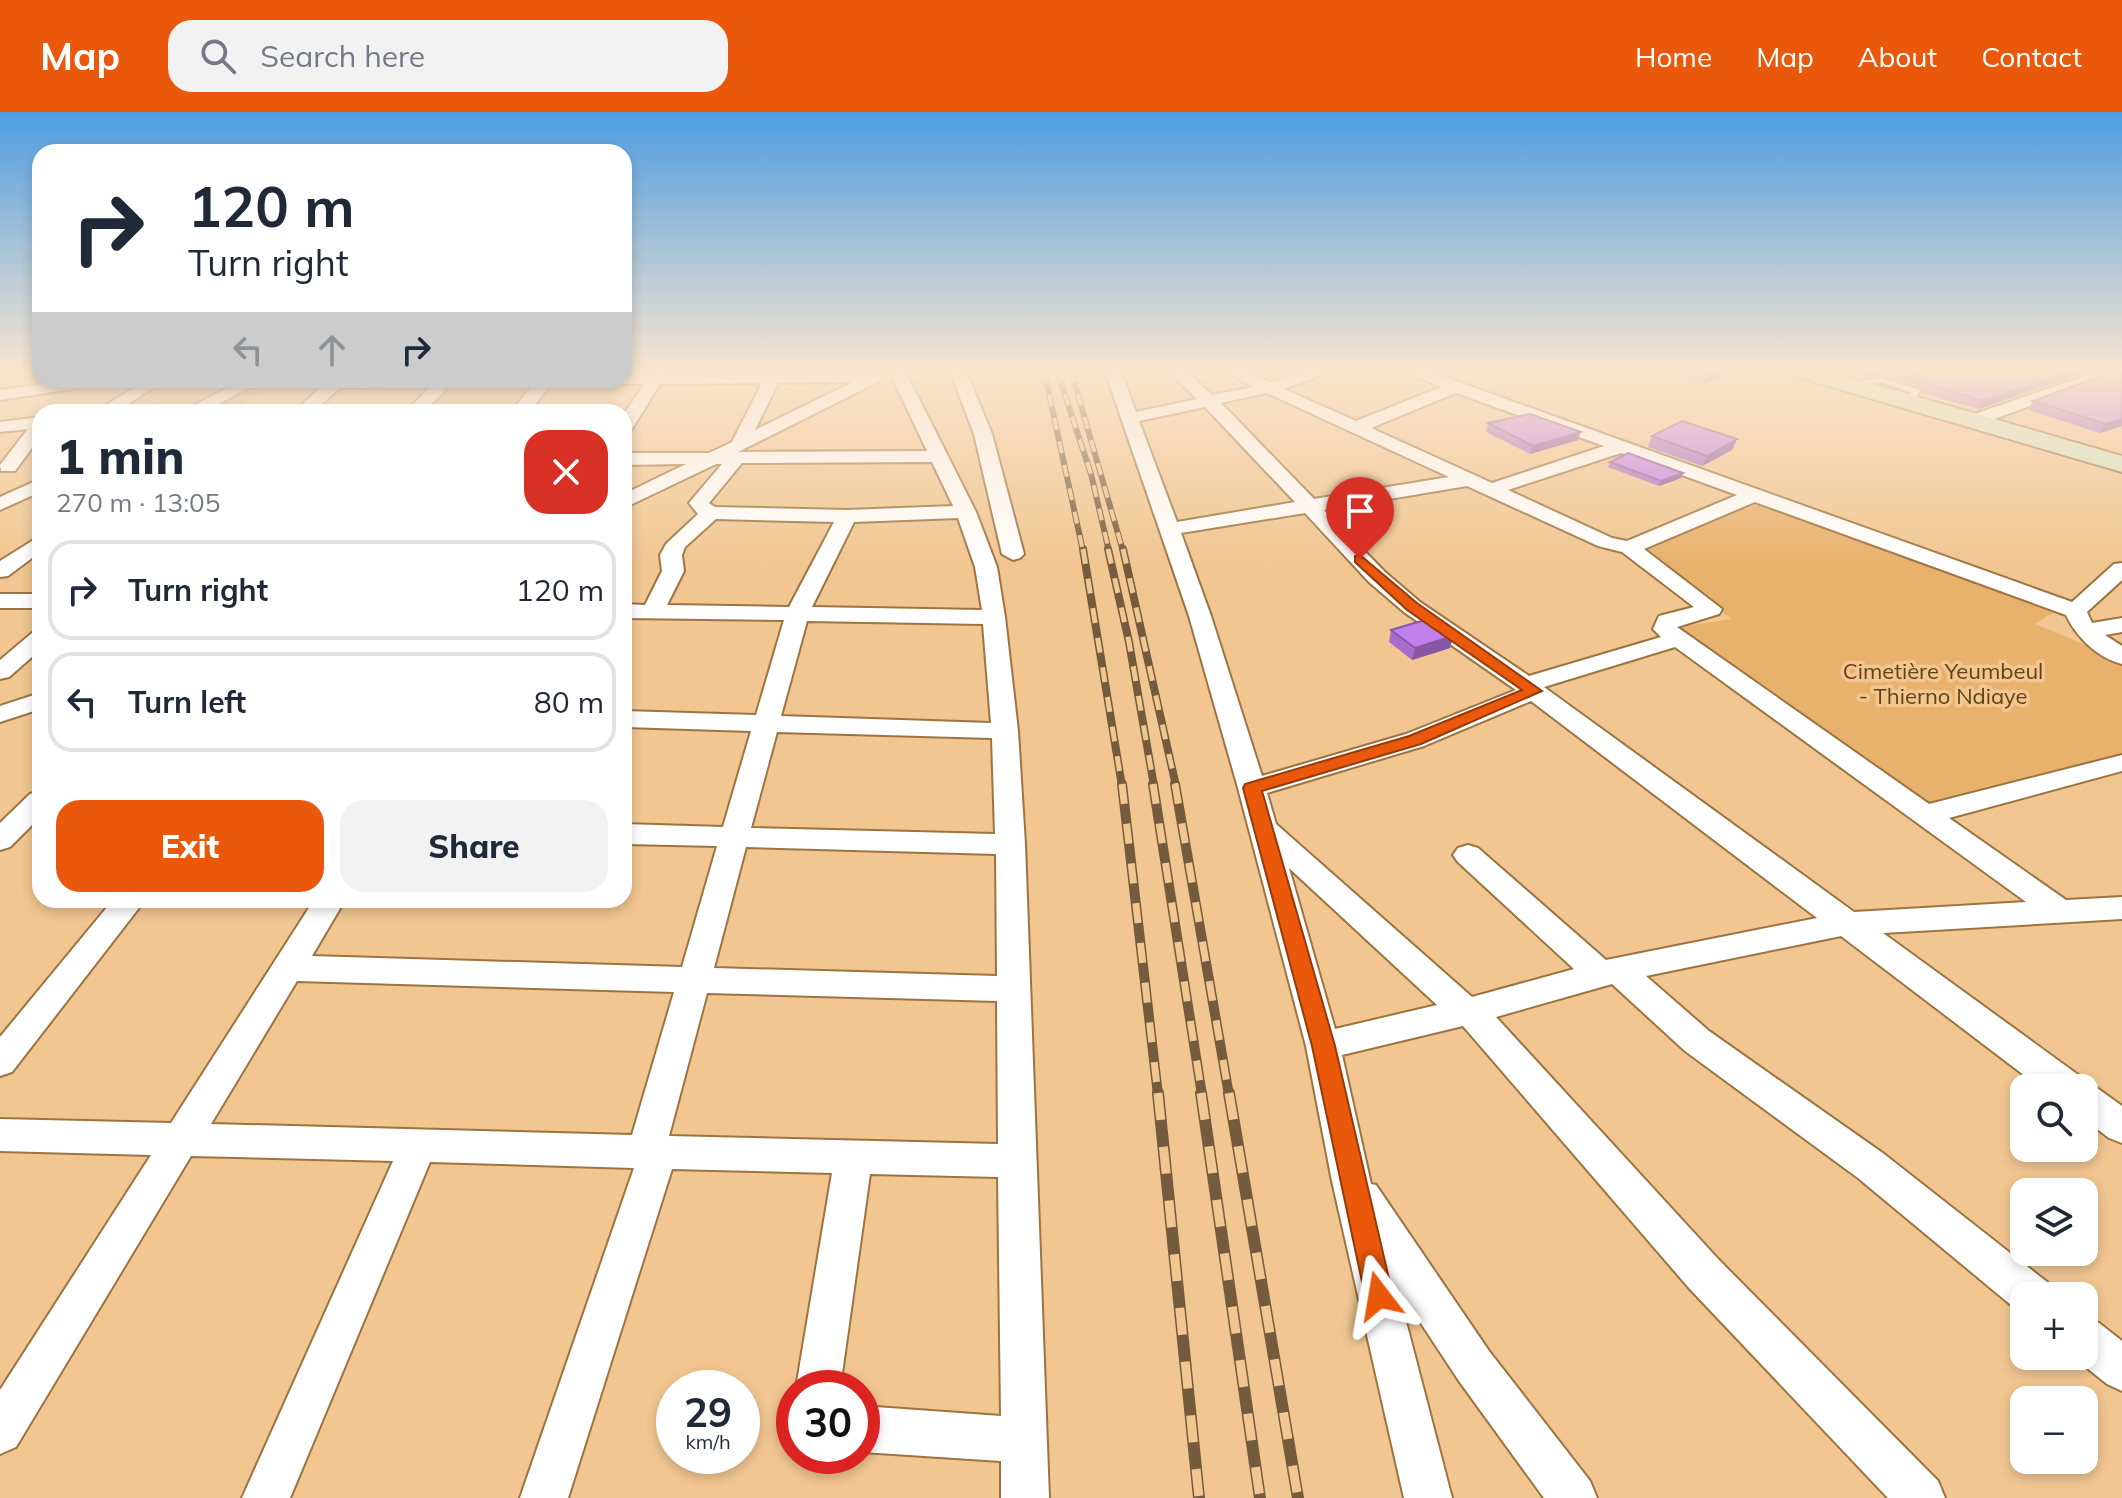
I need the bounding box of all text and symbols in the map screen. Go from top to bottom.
search box [168,20,728,92]
text: Map [40,32,120,80]
icon: search [196,34,240,78]
text: Search here [260,37,425,75]
text: Home [1635,39,1712,74]
text: Map [1756,39,1814,74]
text: About [1858,39,1937,74]
text: Contact [1981,39,2082,74]
text: 120 m [188,171,355,241]
icon: right [56,176,160,280]
text: Turn right [188,240,349,285]
icon: left [226,328,270,372]
icon: ahead [310,328,354,372]
icon: right [394,328,438,372]
text: 1 min [56,426,185,486]
button: close [524,430,608,514]
pin [1326,477,1394,559]
text: 270 m · 13:05 [56,486,220,519]
icon: arrive [1338,489,1382,533]
icon: right [60,568,104,612]
text: Turn right [128,571,268,609]
text: 120 m [516,571,604,609]
park label: Cimetière Yeumbeul - Thierno Ndiaye [1843,657,2043,710]
icon: left [60,680,104,724]
text: Turn left [128,683,246,721]
text: 80 m [534,683,604,721]
button: Exit [56,800,324,892]
button: Share [340,800,608,892]
map controls [2010,1074,2098,1474]
button: search [2010,1074,2098,1162]
button: layers [2010,1178,2098,1266]
position arrow [1337,1254,1421,1338]
button: + [2010,1282,2098,1370]
speed limit sign: 30 [776,1370,880,1474]
button: − [2010,1386,2098,1474]
text: 29 [684,1387,732,1437]
text: km/h [685,1429,731,1454]

